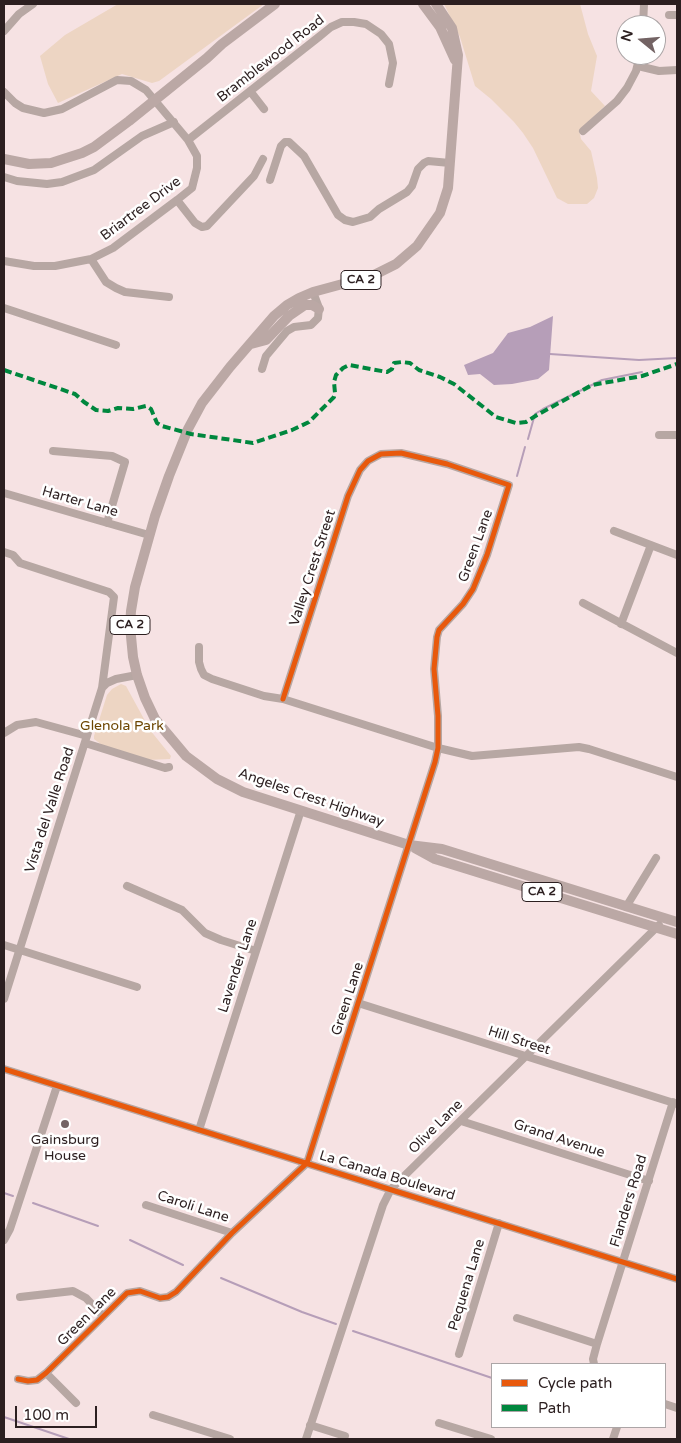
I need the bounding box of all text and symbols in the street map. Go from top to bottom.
street label: Bramblewood Road [214,12,328,106]
north arrow [616,15,666,65]
text: N [617,28,637,44]
street label: Briartree Drive [98,173,184,245]
road number: CA 2 [341,270,381,290]
street label: Harter Lane [40,483,120,521]
street label: Green Lane [455,507,497,585]
street label: Valley Crest Street [286,508,340,628]
road number: CA 2 [110,616,150,634]
park label: Glenola Park [80,718,164,734]
street label: Vista del Valle Road [22,745,78,875]
street label: Angeles Crest Highway [236,765,386,831]
road number: CA 2 [522,882,562,902]
street label: Lavender Lane [215,917,261,1015]
street label: Green Lane [328,960,368,1038]
street label: Hill Street [486,1023,552,1059]
street label: Olive Lane [405,1096,467,1158]
street label: Grand Avenue [511,1116,607,1162]
marker: Gainsburg House [59,1118,71,1130]
place label: Gainsburg House [31,1132,99,1164]
street label: La Canada Boulevard [317,1147,457,1205]
street label: Flanders Road [607,1153,651,1249]
street label: Caroli Lane [155,1188,231,1226]
street label: Pequena Lane [445,1237,489,1333]
street label: Green Lane [54,1284,120,1350]
legend [491,1363,666,1428]
text: Cycle path [538,1374,612,1392]
scale bar [18,1396,100,1428]
text: Path [538,1399,571,1417]
text: 100 m [23,1406,69,1424]

